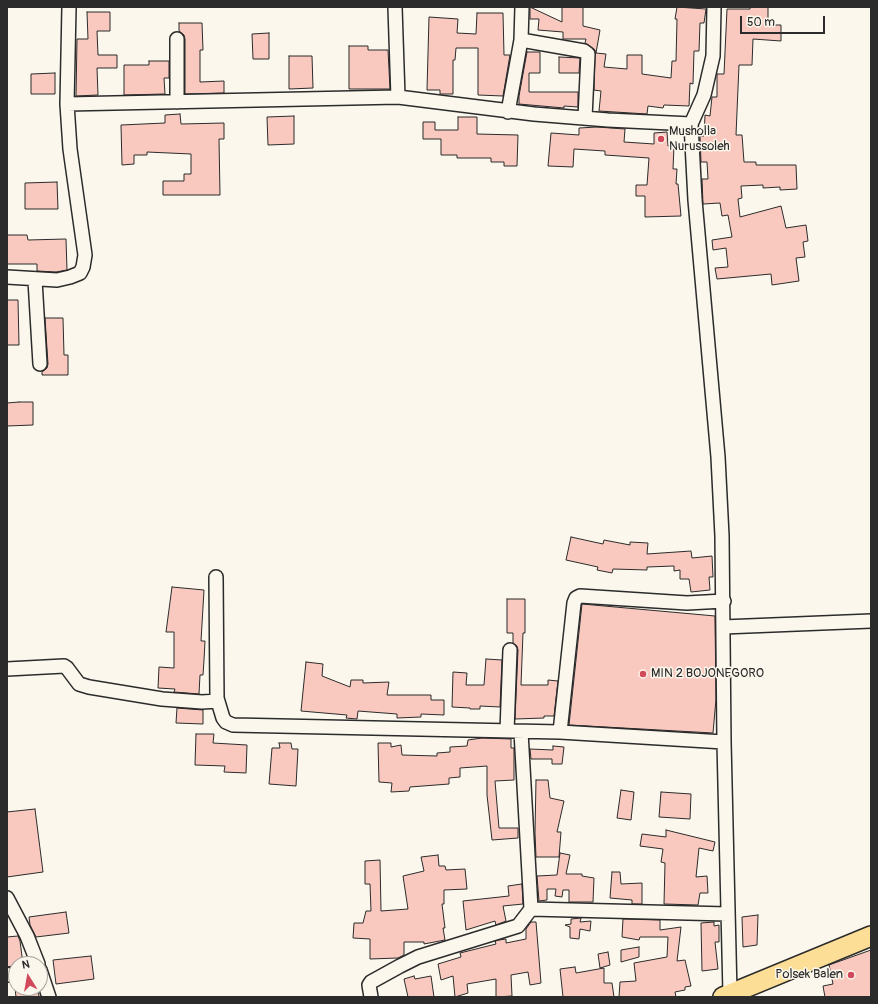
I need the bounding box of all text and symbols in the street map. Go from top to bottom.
scale bar [742,8,827,34]
text: 50 m [747,15,775,30]
place label: Musholla Nurussoleh [669,124,730,155]
marker: Musholla Nurussoleh [656,134,666,144]
place label: MIN 2 BOJONEGORO [651,666,764,682]
marker: MIN 2 BOJONEGORO [638,669,648,679]
north arrow [8,956,48,996]
text: N [21,958,31,972]
place label: Polsek Balen [775,967,843,983]
marker: Polsek Balen [846,970,856,980]

